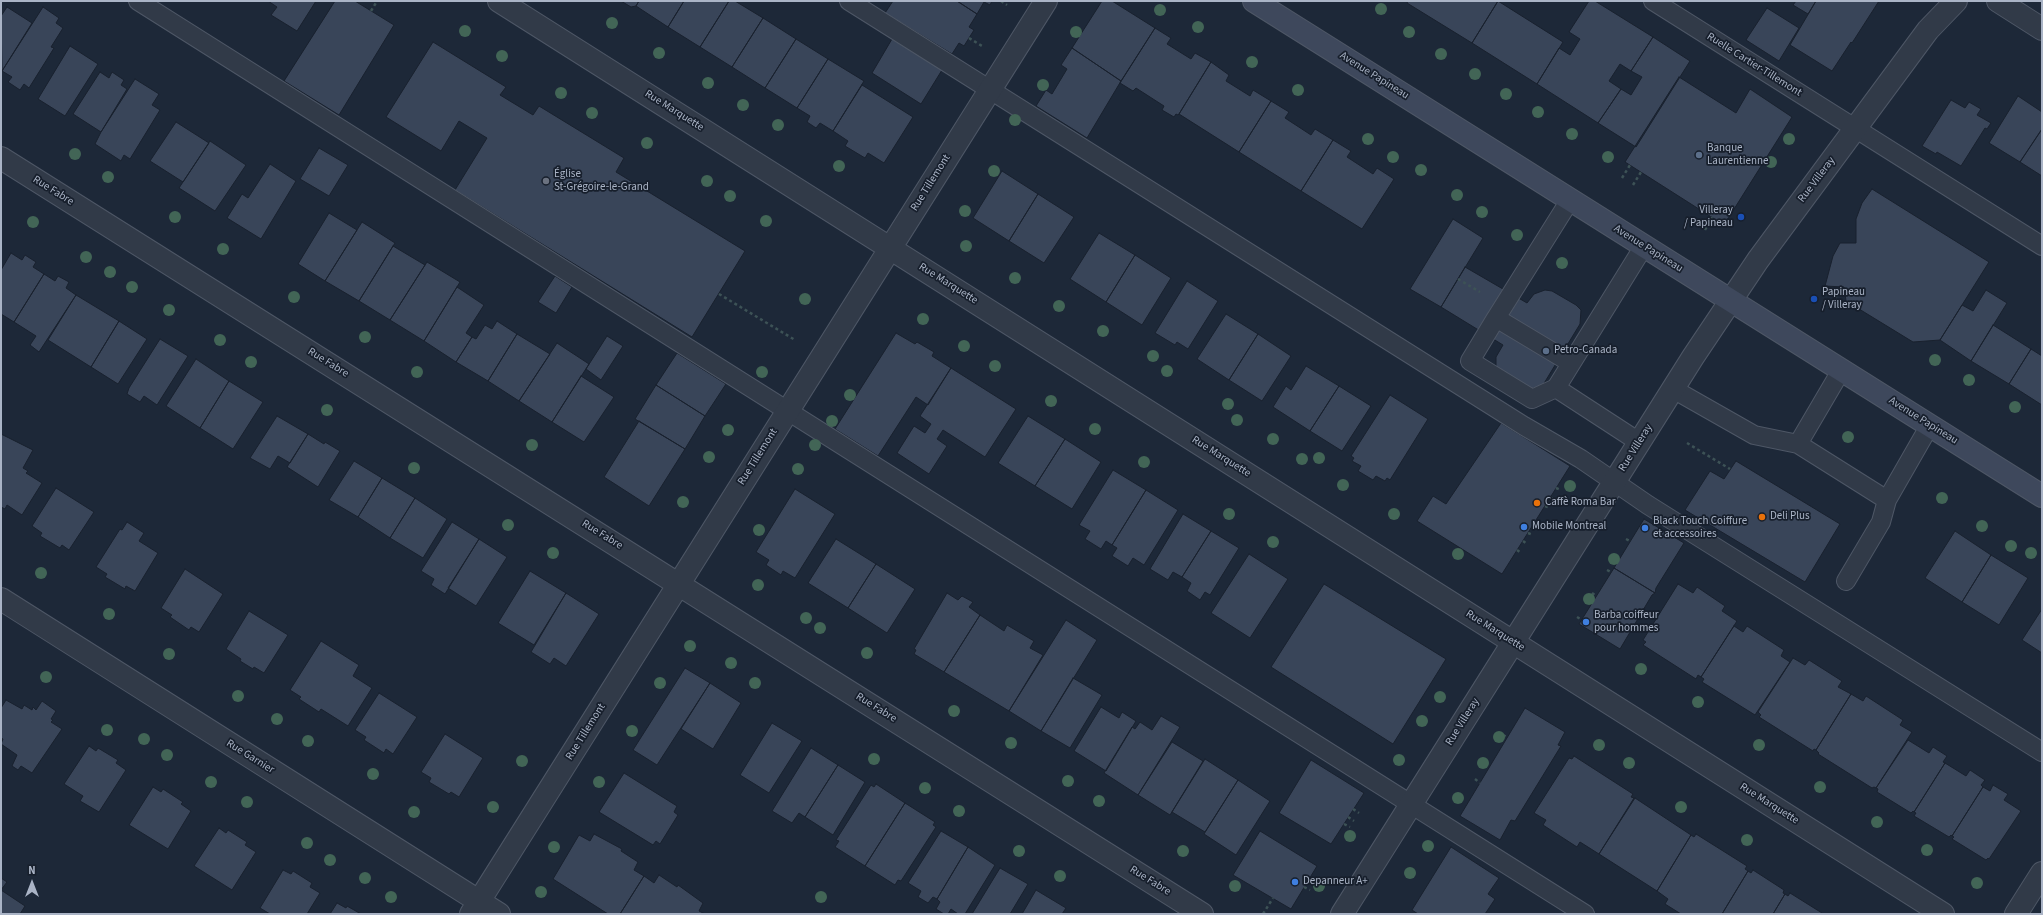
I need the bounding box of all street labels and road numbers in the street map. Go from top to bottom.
street label: Ruelle Cartier-Tillemont [1704,30,1804,100]
street label: Avenue Papineau [1337,49,1411,103]
street label: Rue Marquette [642,88,706,134]
street label: Rue Tillemont [908,152,954,214]
street label: Rue Villeray [1796,155,1838,205]
street label: Rue Fabre [30,173,76,209]
street label: Avenue Papineau [1611,222,1685,276]
street label: Rue Marquette [916,261,980,307]
street label: Rue Fabre [305,345,351,381]
street label: Avenue Papineau [1886,394,1960,448]
street label: Rue Villeray [1616,422,1656,474]
street label: Rue Tillemont [735,426,781,488]
street label: Rue Marquette [1189,434,1253,480]
street label: Rue Fabre [579,517,625,553]
street label: Rue Marquette [1463,608,1527,654]
street label: Rue Fabre [853,690,899,726]
street label: Rue Villeray [1443,696,1483,748]
street label: Rue Tillemont [563,701,609,763]
street label: Rue Garnier [224,737,276,777]
street label: Rue Marquette [1737,781,1801,827]
street label: Rue Fabre [1127,863,1173,899]

